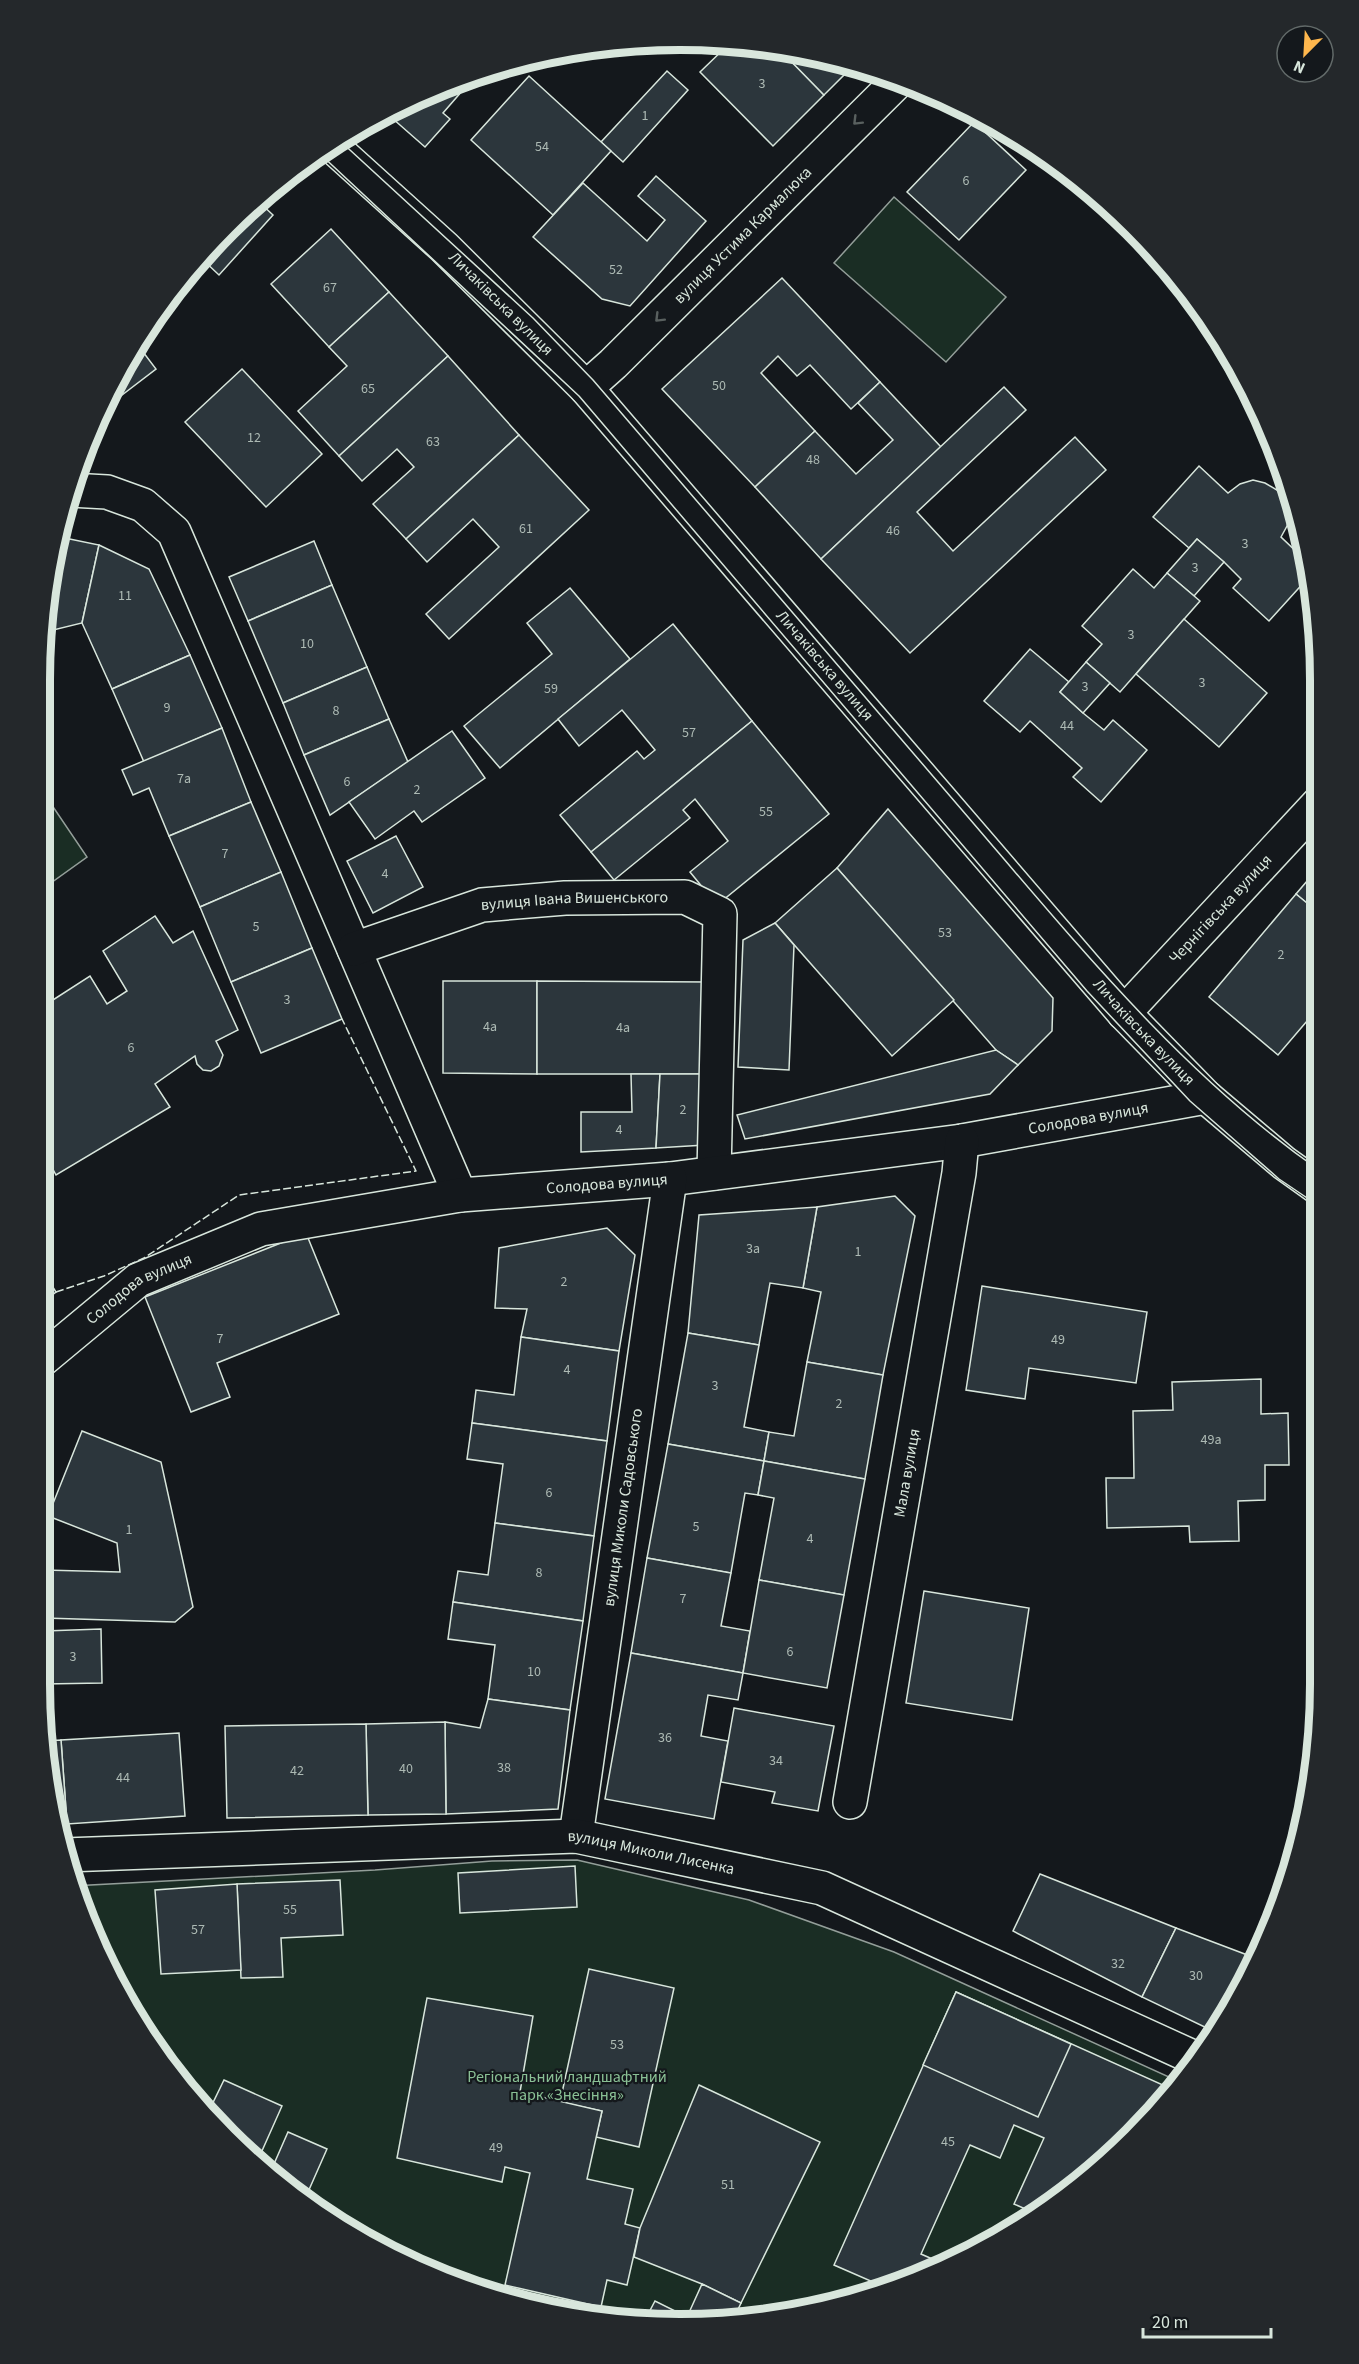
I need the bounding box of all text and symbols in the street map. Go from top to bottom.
north arrow [1275,24,1335,84]
text: N [1290,55,1309,79]
house number: 3 [759,74,766,94]
house number: 1 [642,106,649,126]
one-way arrow [854,114,865,125]
house number: 54 [535,137,549,157]
street label: вулиця Устима Кармалюка [669,162,817,309]
house number: 6 [963,171,970,191]
street label: Личаківська вулиця [444,247,558,361]
house number: 52 [609,260,623,280]
house number: 67 [323,278,337,298]
one-way arrow [656,310,667,321]
house number: 50 [712,376,726,396]
house number: 65 [361,379,375,399]
house number: 12 [247,428,261,448]
house number: 63 [426,432,440,452]
house number: 48 [806,450,820,470]
house number: 61 [519,519,533,539]
house number: 46 [886,521,900,541]
house number: 3 [1242,534,1249,554]
house number: 3 [1192,558,1199,578]
house number: 11 [118,586,132,606]
street label: Личаківська вулиця [771,605,879,726]
house number: 3 [1128,625,1135,645]
house number: 10 [300,634,314,654]
house number: 3 [1199,673,1206,693]
house number: 3 [1082,677,1089,697]
house number: 59 [544,679,558,699]
house number: 9 [164,698,171,718]
house number: 8 [333,701,340,721]
house number: 44 [1060,716,1074,736]
house number: 57 [682,723,696,743]
house number: 7а [177,769,191,789]
house number: 6 [344,772,351,792]
house number: 2 [414,780,421,800]
house number: 55 [759,802,773,822]
house number: 7 [222,844,229,864]
street label: Чернігівська вулиця [1164,849,1277,969]
house number: 4 [382,864,389,884]
street label: вулиця Івана Вишенського [480,886,668,916]
house number: 5 [253,917,260,937]
house number: 53 [938,923,952,943]
house number: 2 [1278,945,1285,965]
street label: Личаківська вулиця [1088,974,1200,1090]
house number: 3 [284,990,291,1010]
house number: 4а [483,1017,497,1037]
house number: 4а [616,1018,630,1038]
house number: 6 [128,1038,135,1058]
street label: Солодова вулиця [1026,1097,1150,1140]
house number: 2 [680,1100,687,1120]
house number: 4 [616,1120,623,1140]
street label: Солодова вулиця [545,1168,669,1199]
house number: 3а [746,1239,760,1259]
house number: 1 [855,1242,862,1262]
street label: Солодова вулиця [81,1248,195,1330]
house number: 2 [561,1272,568,1292]
house number: 7 [217,1329,224,1349]
house number: 49 [1051,1330,1065,1350]
house number: 4 [564,1360,571,1380]
house number: 3 [712,1376,719,1396]
house number: 2 [836,1394,843,1414]
street label: вулиця Миколи Садовського [598,1407,648,1608]
street label: Мала вулиця [889,1427,926,1519]
house number: 49а [1201,1430,1221,1450]
house number: 6 [546,1483,553,1503]
house number: 5 [693,1517,700,1537]
house number: 1 [126,1520,133,1540]
house number: 4 [807,1529,814,1549]
house number: 8 [536,1563,543,1583]
house number: 7 [680,1589,687,1609]
house number: 6 [787,1642,794,1662]
house number: 3 [70,1647,77,1667]
house number: 10 [527,1662,541,1682]
house number: 36 [658,1728,672,1748]
house number: 34 [769,1751,783,1771]
house number: 38 [497,1758,511,1778]
house number: 40 [399,1759,413,1779]
house number: 42 [290,1761,304,1781]
house number: 44 [116,1768,130,1788]
street label: вулиця Миколи Лисенка [567,1825,736,1880]
house number: 55 [283,1900,297,1920]
house number: 57 [191,1920,205,1940]
house number: 32 [1111,1954,1125,1974]
house number: 30 [1189,1966,1203,1986]
house number: 53 [610,2035,624,2055]
park label: Регіональний ландшафтний парк «Знесіння» [467,2066,667,2106]
house number: 45 [941,2132,955,2152]
house number: 49 [489,2138,503,2158]
house number: 51 [721,2175,735,2195]
scale bar [1143,2301,1270,2339]
text: 20 m [1152,2310,1188,2335]

